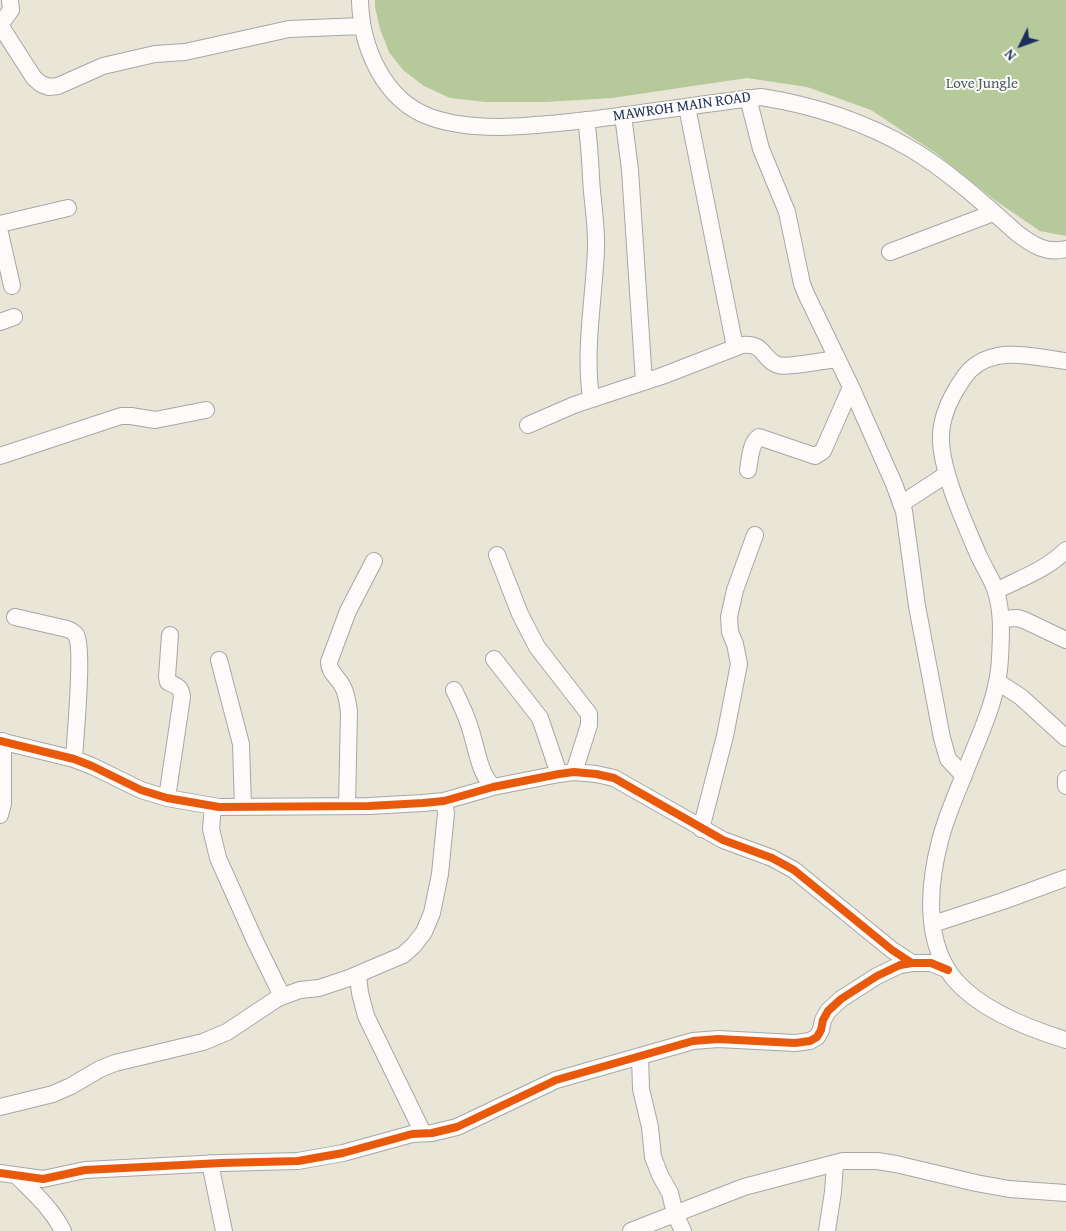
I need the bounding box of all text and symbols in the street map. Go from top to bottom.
north arrow [996,20,1046,70]
text: N [999,45,1020,65]
park label: Love Jungle [946,75,1018,93]
street label: MAWROH MAIN ROAD [612,88,752,126]

